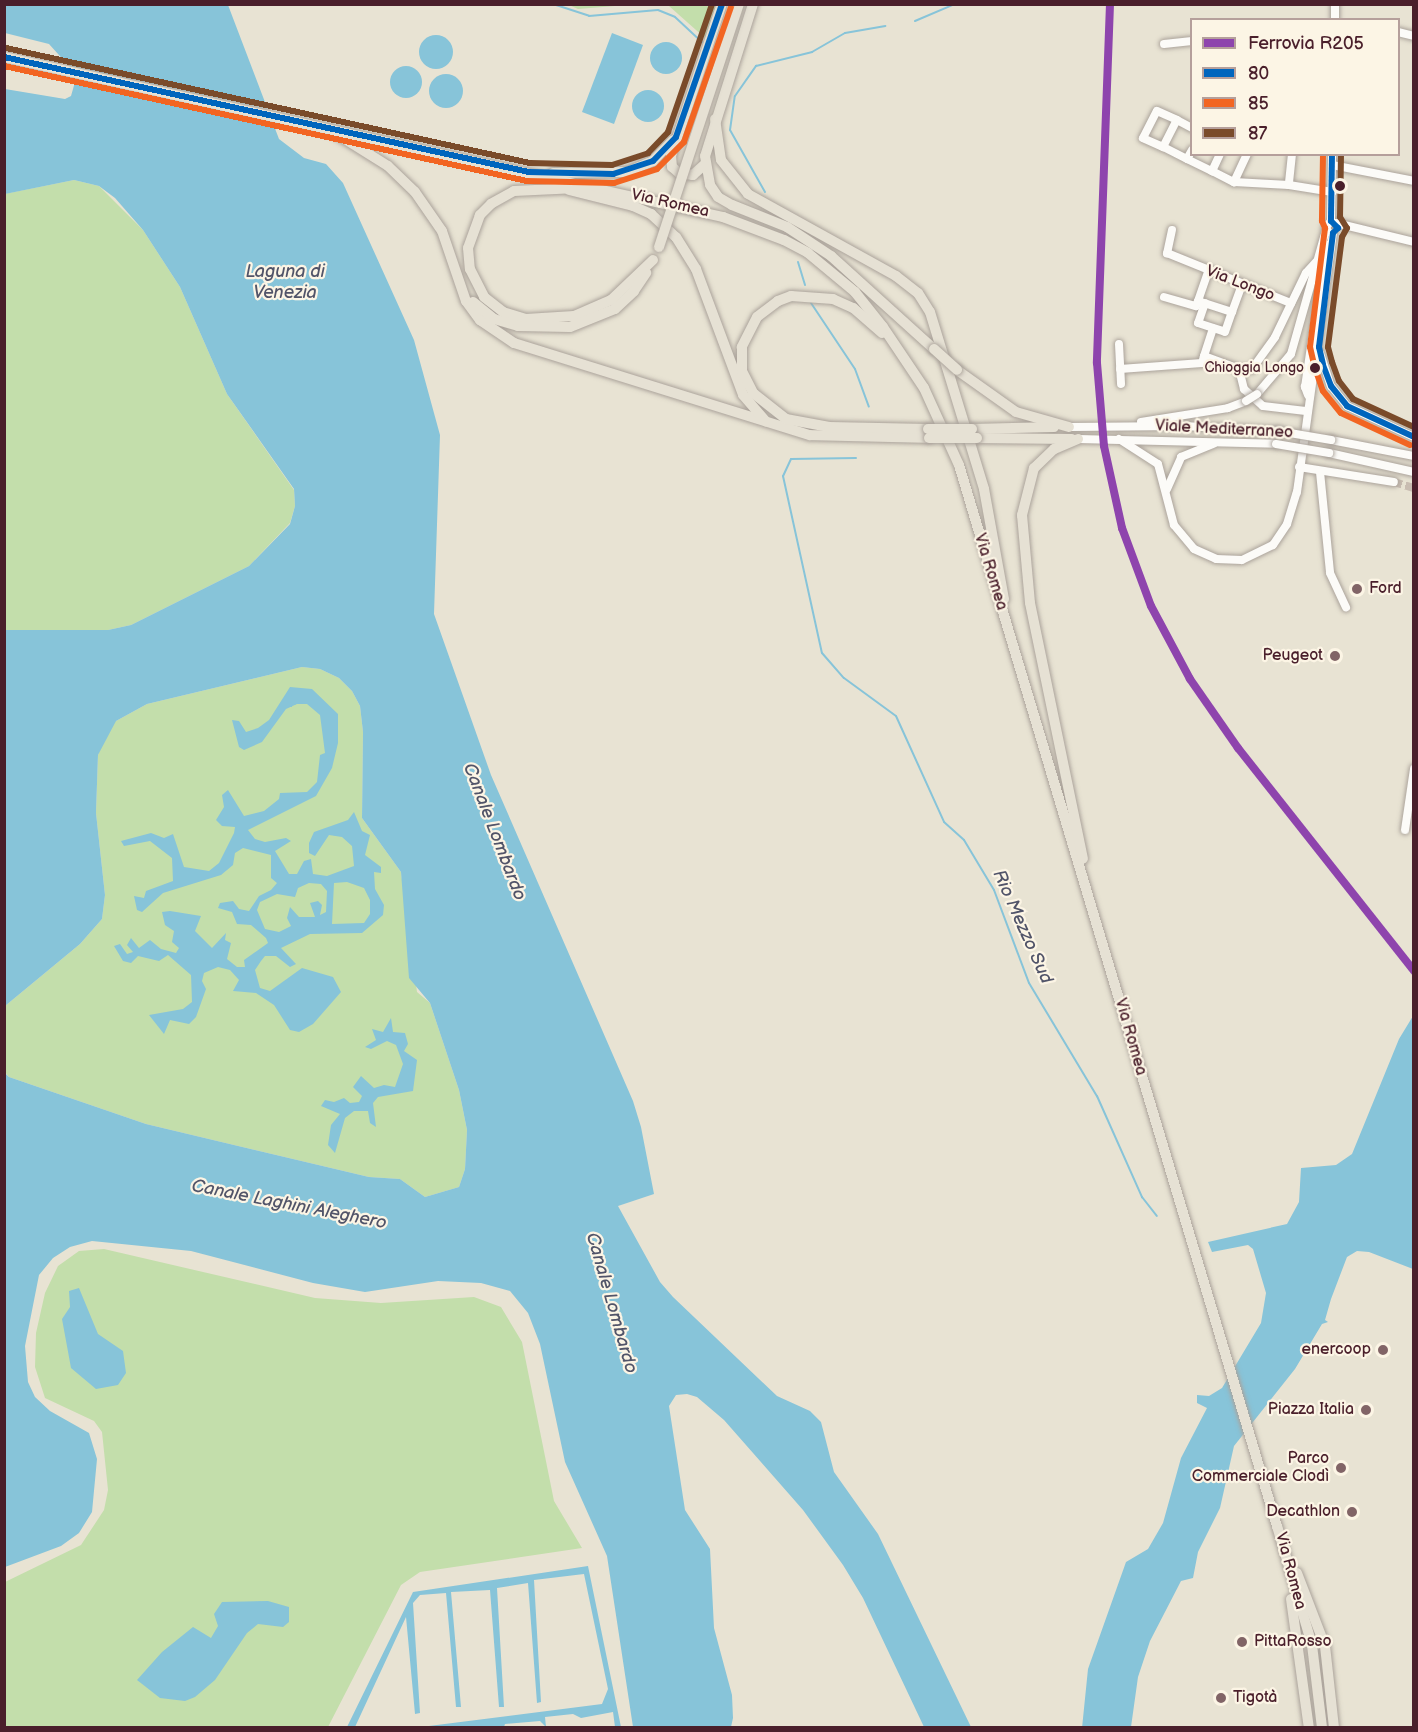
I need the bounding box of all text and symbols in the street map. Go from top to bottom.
legend [1190,18,1400,156]
text: Ferrovia R205 [1248,33,1364,54]
text: 80 [1248,63,1269,84]
text: 85 [1248,93,1269,114]
text: 87 [1248,123,1267,144]
unlabelled marker [1334,180,1346,192]
street label: Via Romea [629,186,711,222]
water label: Laguna di Venezia [245,262,325,304]
street label: Via Longo [1203,262,1277,306]
place label: Chioggia Longo [1204,360,1304,376]
marker: Chioggia Longo [1309,362,1321,374]
street label: Viale Mediterraneo [1155,417,1293,443]
street label: Via Romea [969,531,1011,613]
place label: Ford [1369,579,1402,599]
marker: Ford [1350,582,1364,596]
place label: Peugeot [1263,646,1323,666]
marker: Peugeot [1328,649,1342,663]
water label: Canale Lombardo [458,760,530,904]
water label: Rio Mezzo Sud [987,867,1057,987]
street label: Via Romea [1110,996,1150,1078]
water label: Canale Laghini Aleghero [190,1175,388,1235]
water label: Canale Lombardo [581,1230,641,1376]
place label: enercoop [1302,1340,1371,1360]
marker: enercoop [1376,1343,1390,1357]
place label: Piazza Italia [1268,1400,1354,1420]
marker: Piazza Italia [1359,1403,1373,1417]
place label: Parco Commerciale Clodì [1192,1449,1329,1487]
marker: Parco Commerciale Clodì [1334,1461,1348,1475]
place label: Decathlon [1266,1502,1340,1522]
marker: Decathlon [1345,1505,1359,1519]
street label: Via Romea [1270,1530,1310,1612]
place label: PittaRosso [1254,1632,1332,1652]
marker: PittaRosso [1235,1635,1249,1649]
place label: Tigotà [1233,1688,1277,1708]
marker: Tigotà [1214,1691,1228,1705]

